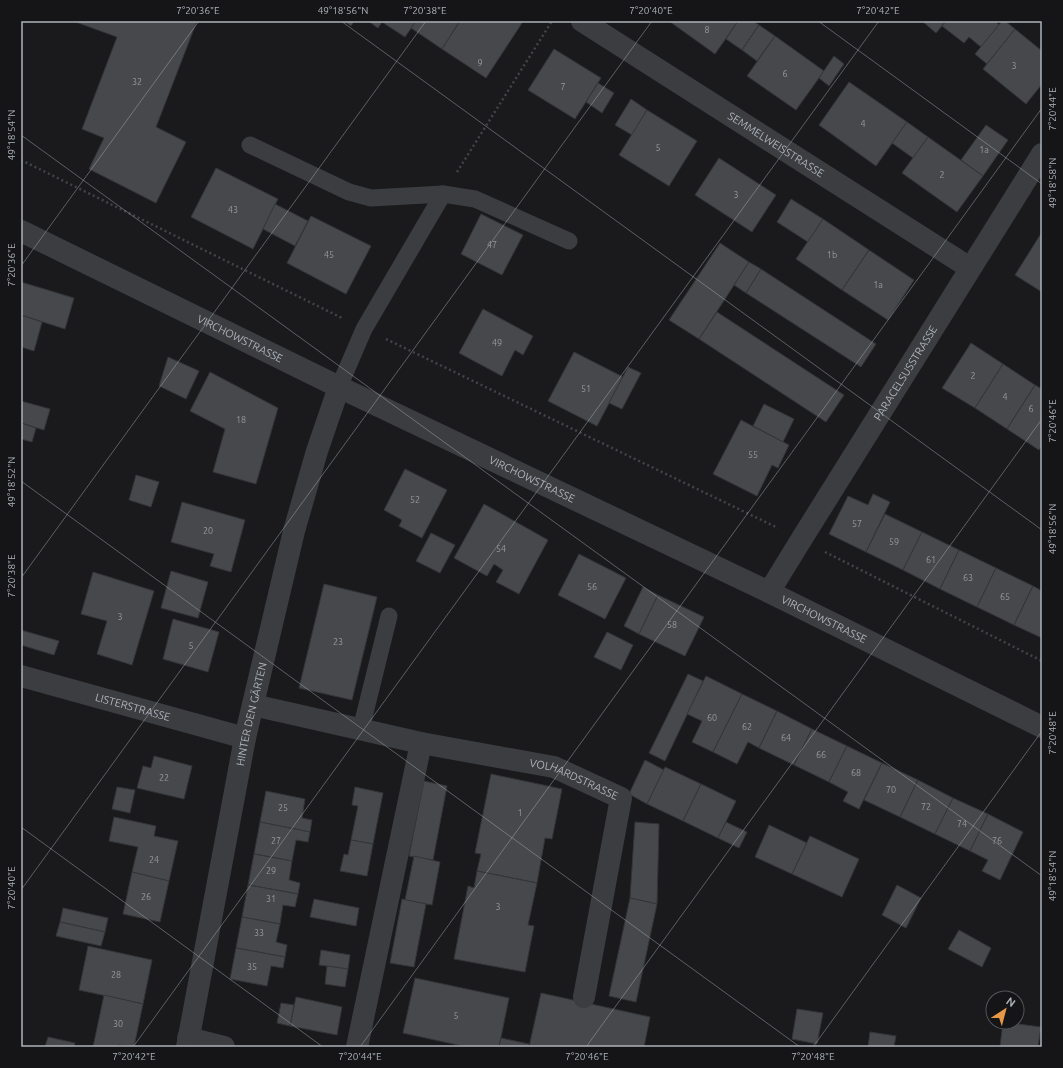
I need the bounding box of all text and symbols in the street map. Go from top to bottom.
text: 7°20'36"E [176,5,220,16]
text: 49°18'56"N [318,5,368,16]
text: 7°20'38"E [403,5,447,16]
text: 7°20'40"E [629,5,673,16]
text: 7°20'42"E [856,5,900,16]
house number: 8 [704,25,710,35]
house number: 9 [477,58,483,68]
house number: 3 [1011,61,1017,71]
house number: 6 [782,69,788,79]
house number: 32 [132,77,142,87]
house number: 7 [560,82,566,92]
text: 7°20'44"E [1047,87,1058,131]
text: 49°18'54"N [6,110,17,160]
street label: SEMMELWEISSTRASSE [726,110,826,180]
house number: 4 [860,119,866,129]
house number: 5 [655,143,661,153]
house number: 1a [979,145,989,155]
text: 49°18'58"N [1047,158,1058,208]
house number: 2 [939,170,945,180]
house number: 3 [733,190,739,200]
house number: 43 [228,205,238,215]
house number: 47 [487,240,497,250]
text: 7°20'36"E [6,243,17,287]
house number: 45 [324,250,334,260]
house number: 1b [827,250,837,260]
house number: 1a [873,280,883,290]
street label: VIRCHOWSTRASSE [195,312,285,365]
street label: PARACELSUSSTRASSE [871,323,939,422]
house number: 49 [492,338,502,348]
house number: 2 [970,371,976,381]
house number: 51 [581,384,591,394]
house number: 4 [1002,392,1008,402]
text: 7°20'46"E [1047,399,1058,443]
house number: 6 [1028,404,1034,414]
house number: 18 [236,415,246,425]
house number: 55 [748,450,758,460]
street label: VIRCHOWSTRASSE [487,453,577,505]
text: 49°18'52"N [6,457,17,507]
house number: 52 [410,495,420,505]
text: 49°18'56"N [1047,504,1058,554]
house number: 57 [852,519,862,529]
house number: 20 [203,526,213,536]
house number: 59 [889,537,899,547]
house number: 54 [496,544,506,554]
text: 7°20'38"E [6,554,17,598]
house number: 61 [926,555,936,565]
house number: 63 [963,573,973,583]
house number: 56 [587,582,597,592]
house number: 65 [1000,592,1010,602]
street label: VIRCHOWSTRASSE [779,593,869,645]
house number: 3 [117,612,123,622]
house number: 58 [667,620,677,630]
house number: 23 [333,637,343,647]
house number: 5 [188,641,194,651]
street label: HINTER DEN GÄRTEN [234,661,269,767]
street label: LISTERSTRASSE [94,691,172,723]
text: 7°20'48"E [1047,711,1058,755]
house number: 60 [707,713,717,723]
house number: 62 [742,722,752,732]
house number: 64 [781,733,791,743]
house number: 66 [816,750,826,760]
street label: VOLHARDSTRASSE [529,757,620,802]
house number: 68 [851,768,861,778]
house number: 22 [159,773,169,783]
house number: 70 [886,785,896,795]
house number: 72 [921,802,931,812]
house number: 25 [278,803,288,813]
house number: 1 [517,808,523,818]
house number: 74 [957,819,967,829]
house number: 27 [271,836,281,846]
house number: 76 [992,836,1002,846]
text: 49°18'54"N [1047,851,1058,901]
house number: 24 [149,855,159,865]
text: 7°20'40"E [6,866,17,910]
house number: 29 [266,866,276,876]
house number: 26 [141,892,151,902]
house number: 31 [266,894,276,904]
house number: 3 [495,902,501,912]
house number: 33 [254,928,264,938]
house number: 35 [247,962,257,972]
house number: 28 [111,970,121,980]
north arrow [985,990,1025,1030]
text: N [1004,995,1018,1009]
house number: 5 [453,1011,459,1021]
house number: 30 [113,1019,123,1029]
text: 7°20'42"E [112,1051,156,1062]
text: 7°20'44"E [338,1051,382,1062]
text: 7°20'46"E [565,1051,609,1062]
text: 7°20'48"E [791,1051,835,1062]

